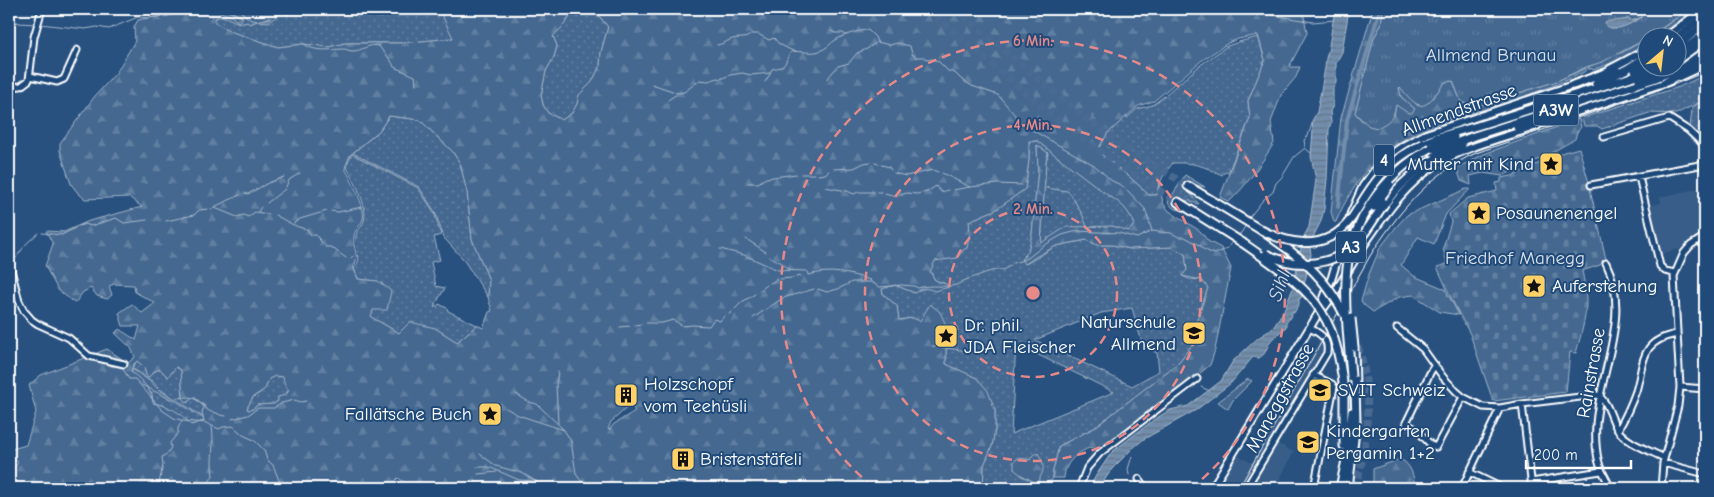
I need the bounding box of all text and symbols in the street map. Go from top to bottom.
north arrow [1636,28,1686,78]
text: N [1660,31,1676,51]
text: 6 Min. [1013,32,1053,50]
park label: Allmend Brunau [1426,44,1556,66]
street label: Allmendstrasse [1398,79,1520,141]
road number: A3W [1534,94,1578,126]
text: 4 Min. [1014,116,1053,134]
road number: 4 [1374,144,1394,176]
place icon: Mutter mit Kind [1538,151,1564,177]
place label: Mutter mit Kind [1407,153,1534,175]
text: 2 Min. [1013,200,1053,218]
place icon: Posaunenengel [1466,200,1492,226]
place label: Posaunenengel [1496,202,1617,224]
road number: A3 [1336,232,1366,262]
park label: Friedhof Manegg [1445,247,1585,269]
water label: Sihl [1263,267,1295,304]
place icon: Auferstehung [1521,273,1547,299]
place label: Auferstehung [1552,275,1658,297]
centre of rings [1024,284,1042,302]
place label: Naturschule Allmend [1080,311,1176,355]
place label: Dr. phil. JDA Fleischer [964,314,1076,358]
school or university icon: Naturschule Allmend [1181,320,1207,346]
place icon: Dr. phil. JDA Fleischer [933,323,959,349]
street label: Rainstrasse [1572,326,1610,420]
street label: Maneggstrasse [1241,340,1319,456]
place label: Holzschopf vom Teehüsli [643,373,747,417]
school or university icon: SVIT Schweiz [1307,377,1333,403]
place label: SVIT Schweiz [1338,379,1445,401]
building icon: Holzschopf vom Teehüsli [613,382,639,408]
place icon: Fallätsche Buch [477,401,503,427]
place label: Fallätsche Buch [345,403,472,425]
place label: Kindergarten Pergamin 1+2 [1326,420,1435,464]
school or university icon: Kindergarten Pergamin 1+2 [1295,429,1321,455]
scale bar [1526,437,1632,469]
building icon: Bristenstäfeli [670,446,696,472]
text: 200 m [1534,446,1578,464]
place label: Bristenstäfeli [700,448,802,470]

